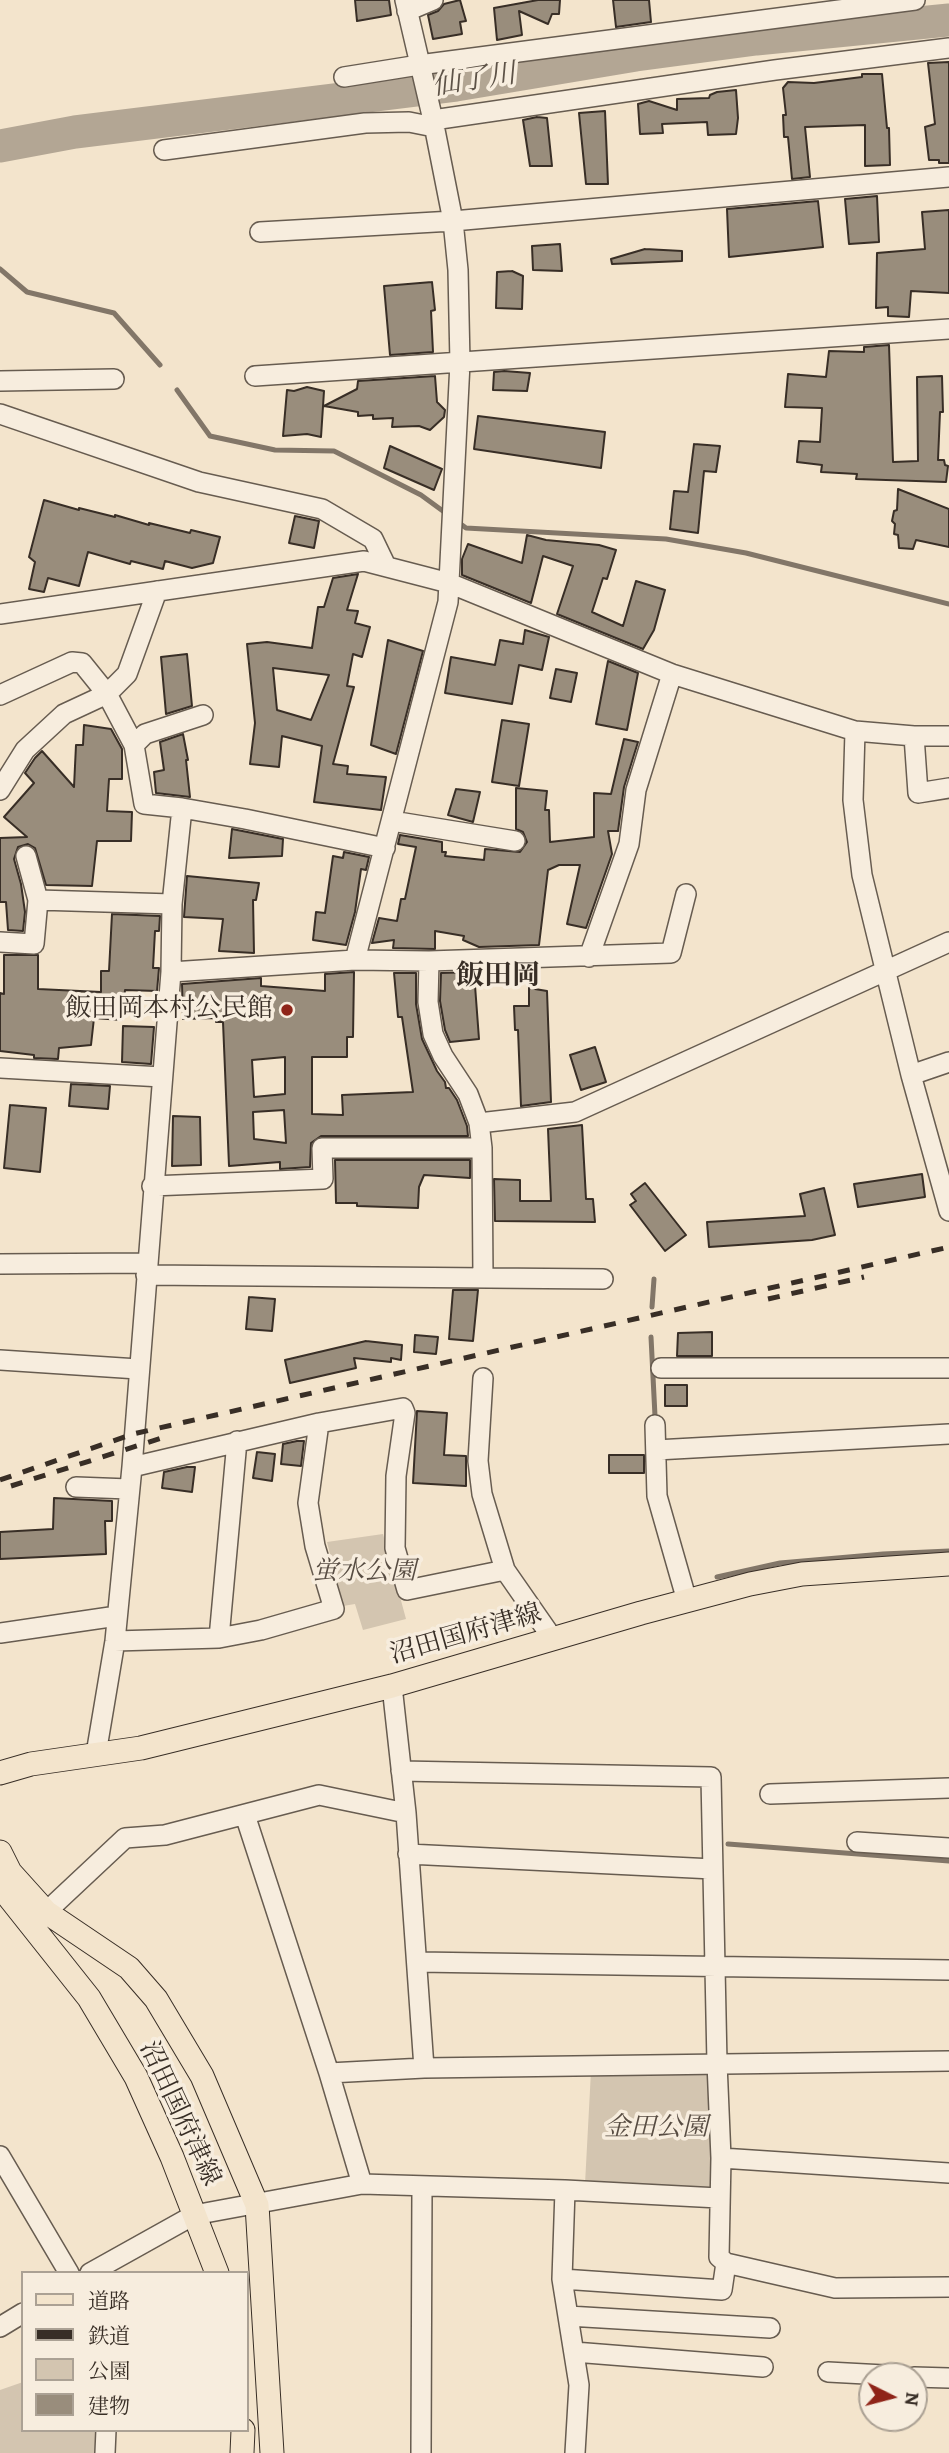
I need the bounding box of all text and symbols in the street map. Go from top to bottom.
water label: 仙了川 [430,58,518,104]
district label: 飯田岡 [456,960,540,994]
place label: 飯田岡本村公民館 [65,994,273,1026]
marker: 飯田岡本村公民館 [279,1002,295,1018]
park label: 蛍水公園 [312,1557,416,1589]
street label: 沼田国府津線 [387,1599,545,1671]
street label: 沼田国府津線 [132,2037,226,2191]
park label: 金田公園 [604,2113,708,2145]
legend [21,2271,248,2432]
text: 道路 [88,2287,130,2315]
text: 鉄道 [88,2322,130,2350]
text: 公園 [88,2357,130,2385]
north arrow [858,2362,928,2432]
text: N [898,2391,926,2407]
text: 建物 [88,2392,130,2420]

